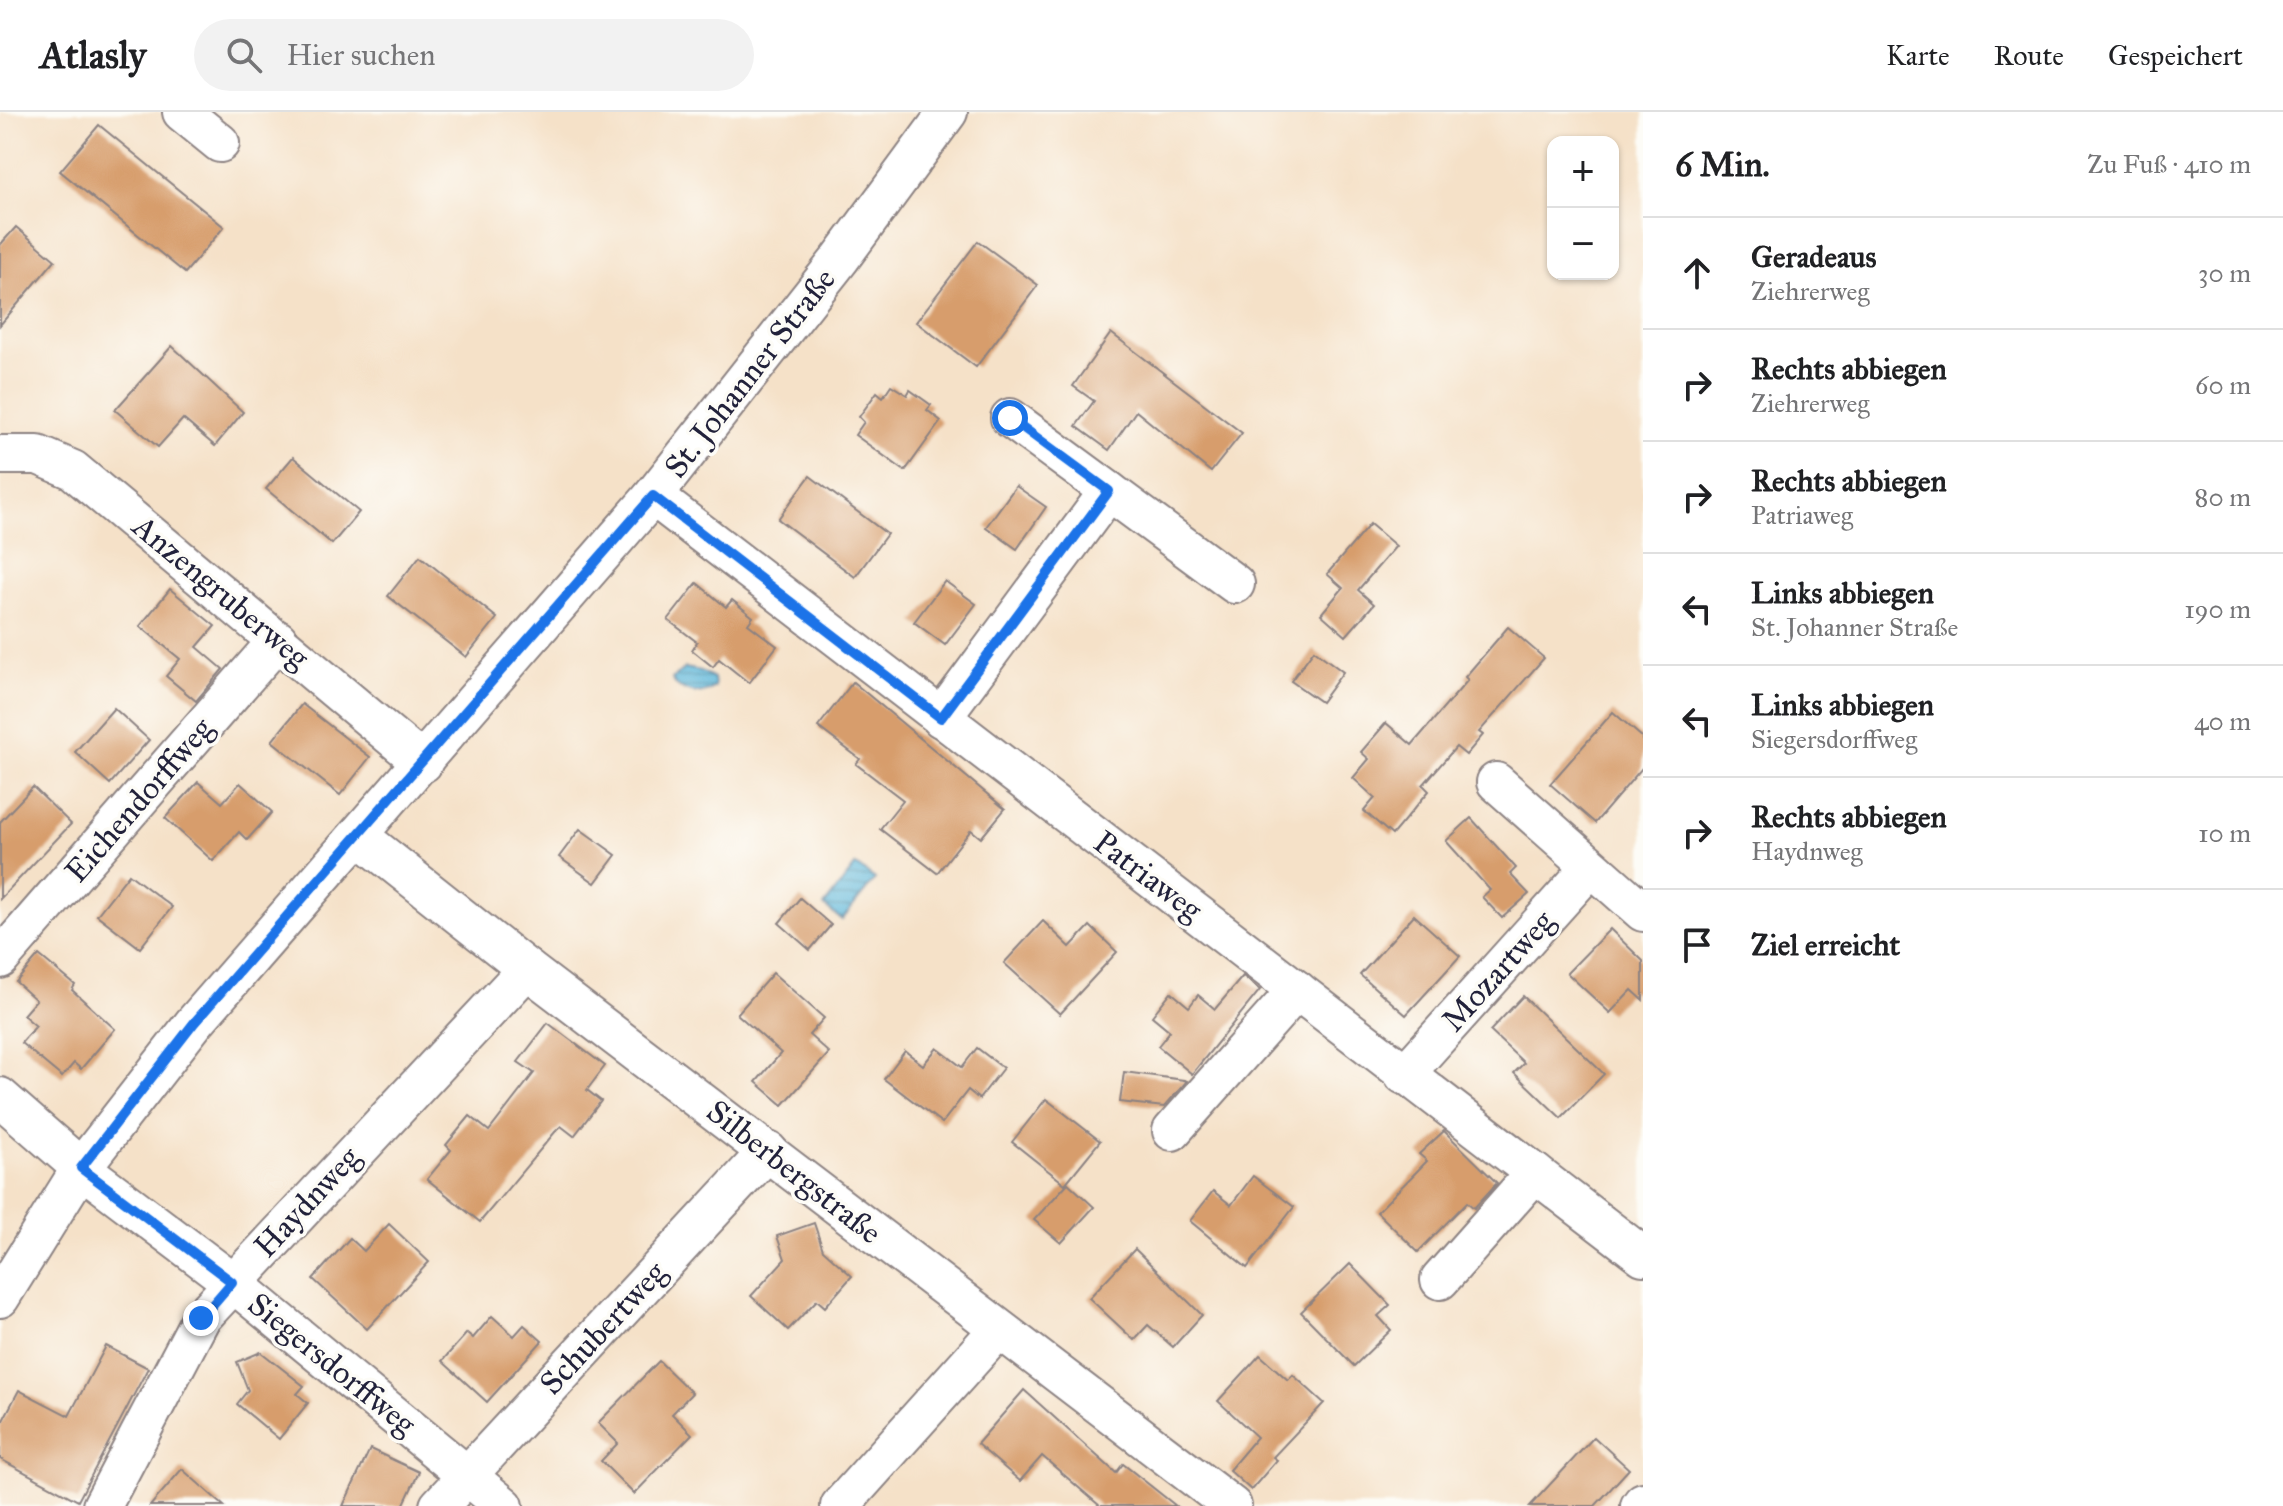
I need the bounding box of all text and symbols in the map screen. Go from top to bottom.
search box [194,19,754,91]
text: Atlasly [40,32,146,78]
icon: search [222,33,266,77]
text: Hier suchen [286,37,436,73]
text: Karte [1886,38,1950,73]
text: Route [1994,38,2064,73]
text: Gespeichert [2108,38,2243,73]
map controls [1547,136,1619,280]
button: + [1547,136,1619,208]
text: 6 Min. [1675,144,1770,185]
text: Zu Fuß · 410 m [2087,148,2251,180]
button: − [1547,208,1619,280]
text: Geradeaus [1751,239,1877,275]
icon: ahead [1675,251,1719,295]
text: 30 m [2198,257,2251,289]
street label: St. Johanner Straße [656,260,844,486]
text: Ziehrerweg [1751,275,1870,307]
text: Rechts abbiegen [1751,351,1947,387]
icon: right [1675,363,1719,407]
text: 60 m [2195,369,2251,401]
text: Ziehrerweg [1751,387,1870,419]
route start [992,400,1028,436]
text: Rechts abbiegen [1751,463,1947,499]
icon: right [1675,475,1719,519]
text: 80 m [2195,481,2251,513]
text: Patriaweg [1751,499,1853,531]
street label: Anzengruberweg [123,506,318,678]
text: Links abbiegen [1751,575,1934,611]
icon: left [1675,587,1719,631]
text: 190 m [2184,593,2251,625]
text: St. Johanner Straße [1751,611,1958,643]
text: Links abbiegen [1751,687,1934,723]
icon: left [1675,699,1719,743]
text: 40 m [2194,705,2251,737]
street label: Eichendorffweg [57,709,222,890]
text: Siegersdorffweg [1751,723,1917,755]
text: Rechts abbiegen [1751,799,1947,835]
icon: right [1675,811,1719,855]
text: 10 m [2198,817,2251,849]
street label: Patriaweg [1086,823,1211,930]
text: Haydnweg [1751,835,1863,867]
street label: Mozartweg [1433,902,1563,1040]
icon: arrive [1675,923,1719,967]
text: Ziel erreicht [1751,927,1900,963]
street label: Silberbergstraße [699,1092,889,1252]
street label: Haydnweg [246,1138,369,1266]
street label: Schubertweg [532,1253,675,1403]
street label: Siegersdorffweg [240,1284,425,1444]
route end [183,1300,219,1336]

